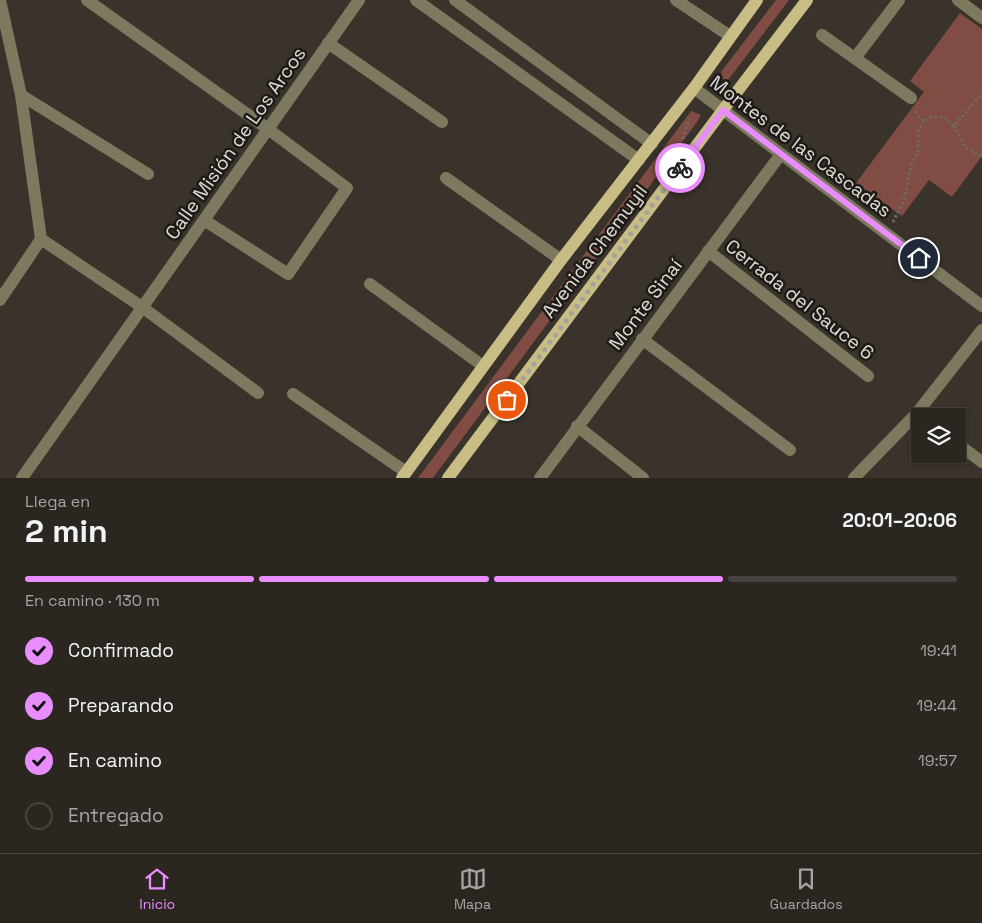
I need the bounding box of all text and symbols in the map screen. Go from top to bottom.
street label: Calle Misión de Los Arcos [159,42,311,244]
street label: Montes de las Cascadas [705,70,896,223]
courier [655,143,705,193]
icon: bike [666,154,694,182]
street label: Avenida Chemuyil [536,180,653,323]
street label: Cerrada del Sauce 6 [720,233,879,365]
pin [898,237,940,279]
icon: home [905,244,933,272]
street label: Monte Sinaí [603,254,688,355]
pin [486,379,528,421]
icon: bag [493,386,521,414]
map controls [911,408,966,463]
button: layers [911,408,966,463]
text: Llega en [25,491,90,512]
text: 20:01–20:06 [842,508,957,533]
text: 2 min [25,511,108,551]
text: En camino · 130 m [25,590,160,611]
icon: check [25,637,53,665]
text: Confirmado [68,638,174,663]
text: 19:41 [920,640,957,661]
icon: check [25,692,53,720]
text: Preparando [68,693,174,718]
text: 19:44 [916,695,957,716]
icon: check [25,747,53,775]
text: En camino [68,748,162,773]
text: 19:57 [918,750,957,771]
text: Entregado [68,803,164,828]
tab: Inicio [139,865,175,913]
tab: Mapa [454,865,491,913]
tab: Guardados [770,865,843,913]

